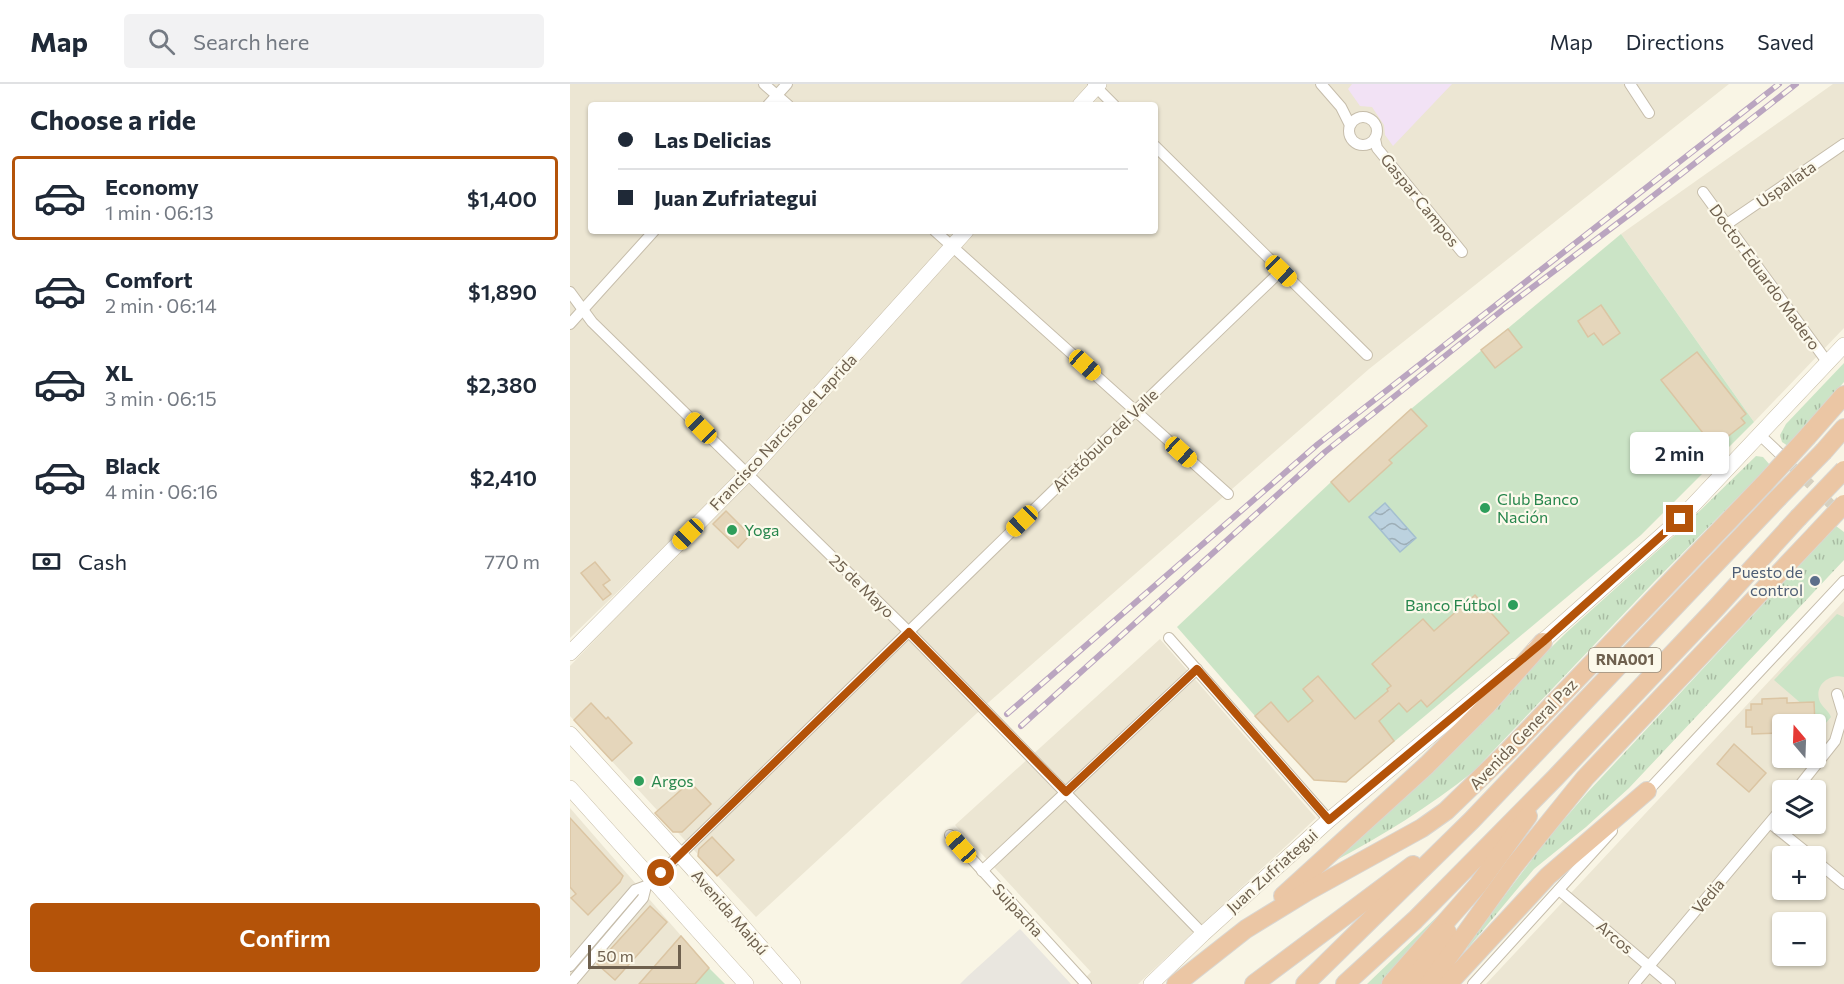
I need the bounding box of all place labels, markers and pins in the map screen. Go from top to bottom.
place label: Club Banco Nación [1497,489,1579,526]
marker: Club Banco Nación [1478,501,1492,515]
place label: Yoga [744,520,779,539]
marker: Yoga [725,523,739,537]
place label: Puesto de control [1732,562,1803,599]
marker: Puesto de control [1808,574,1822,588]
place label: Banco Fútbol [1405,595,1501,614]
marker: Banco Fútbol [1506,598,1520,612]
place label: Argos [651,771,694,790]
marker: Argos [632,774,646,788]

